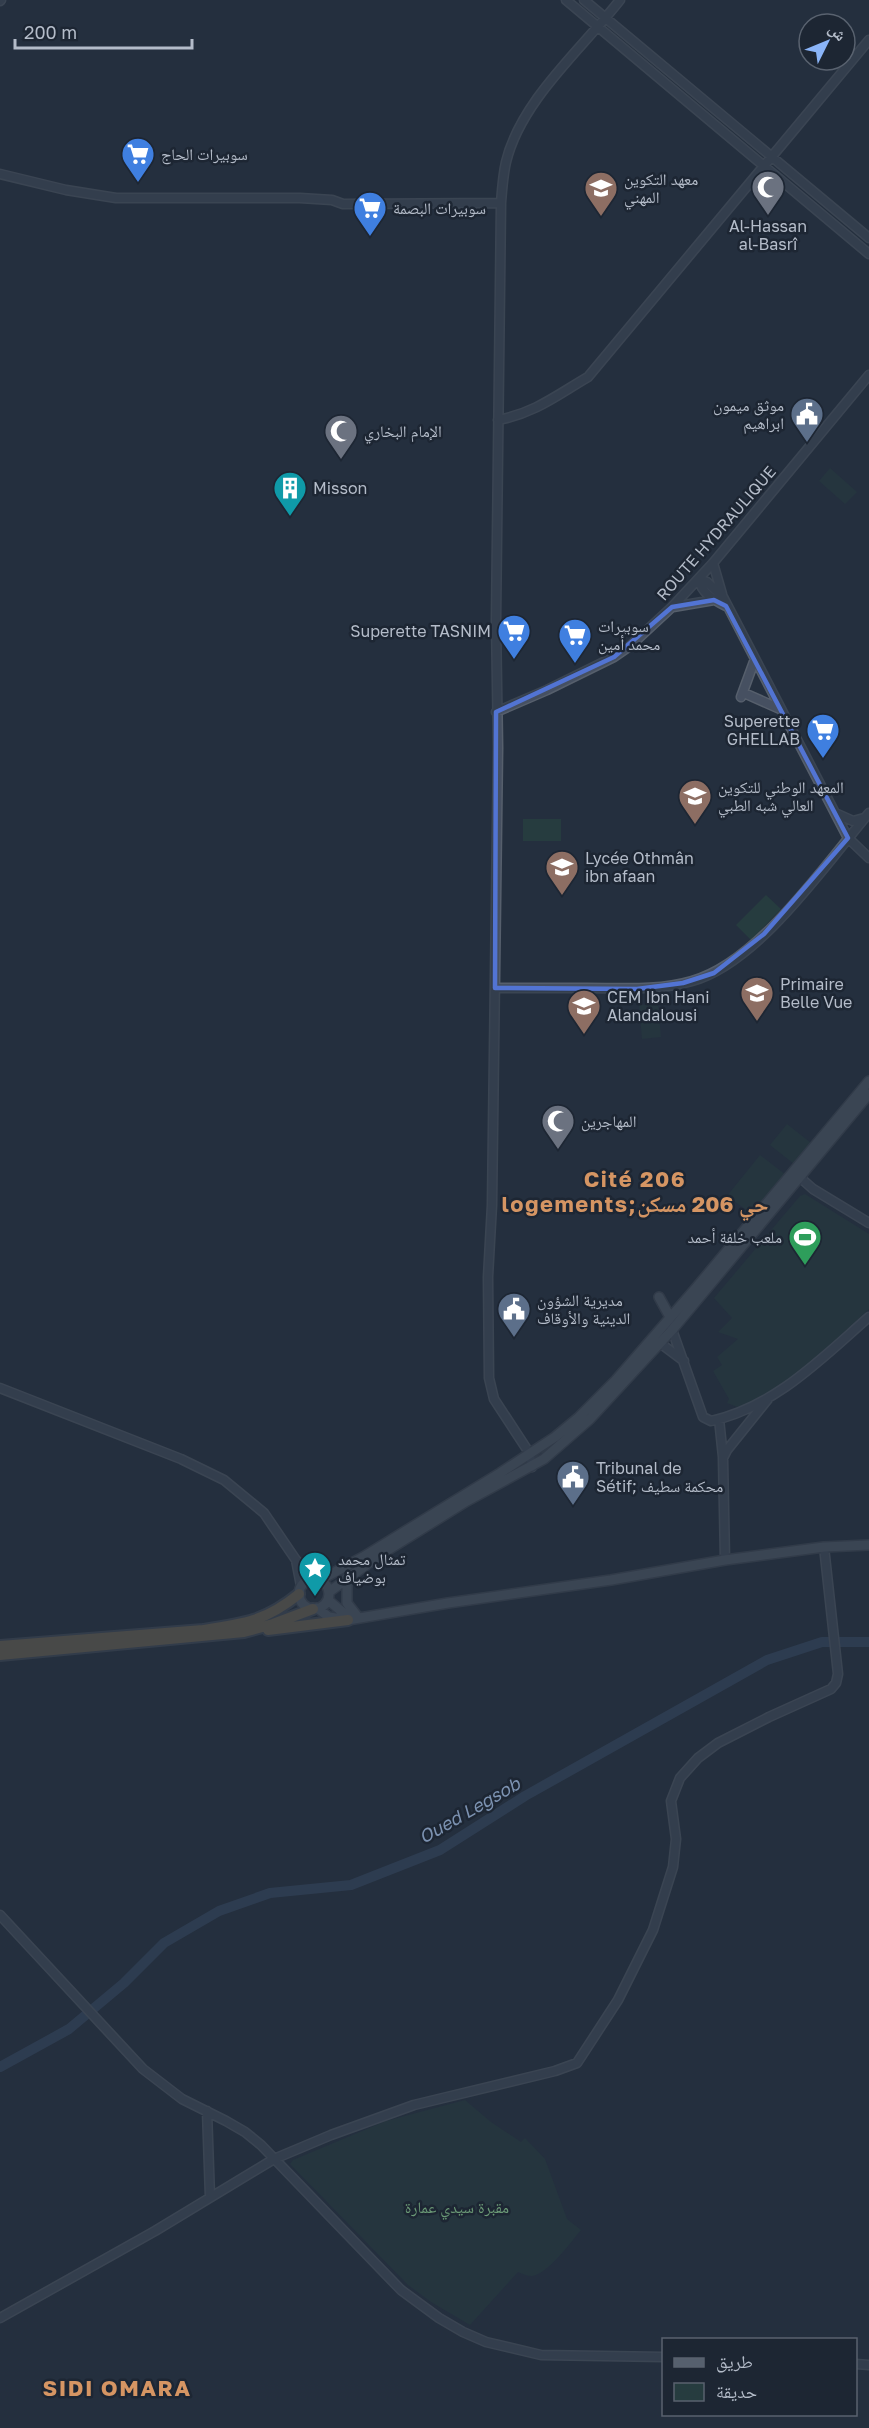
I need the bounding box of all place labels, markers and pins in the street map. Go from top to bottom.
supermarket icon: سوبيرات الحاج [120,136,156,183]
place label: سوبيرات الحاج [161,144,248,165]
place label: معهد التكوين المهني [624,169,698,210]
mosque icon: Al-Hassan al-Basrî [750,169,786,216]
school or university icon: معهد التكوين المهني [583,170,619,217]
supermarket icon: سوبيرات البصمة [352,190,388,237]
place label: سوبيرات البصمة [393,198,486,218]
place label: Al-Hassan al-Basrî [729,216,807,254]
place label: موثق ميمون ابراهيم [713,395,784,434]
public building icon: موثق ميمون ابراهيم [789,396,825,443]
mosque icon: الإمام البخاري [323,413,359,460]
place label: الإمام البخاري [364,421,442,444]
building icon: Misson [272,470,308,517]
place label: Misson [313,478,367,498]
supermarket icon: Superette TASNIM [496,613,532,660]
place label: سوبيرات محمد أمين [598,616,660,655]
supermarket icon: سوبيرات محمد أمين [557,617,593,664]
place label: Superette TASNIM [350,621,491,641]
place label: Superette GHELLAB [724,711,800,749]
supermarket icon: Superette GHELLAB [805,712,841,759]
place label: المعهد الوطني للتكوين العالي شبه الطبي [718,777,844,818]
school or university icon: المعهد الوطني للتكوين العالي شبه الطبي [677,778,713,825]
place label: Lycée Othmân ibn afaan [585,848,694,886]
school or university icon: Lycée Othmân ibn afaan [544,849,580,896]
place label: Primaire Belle Vue [780,974,852,1012]
school or university icon: Primaire Belle Vue [739,975,775,1022]
place label: CEM Ibn Hani Alandalousi [607,987,709,1025]
school or university icon: CEM Ibn Hani Alandalousi [566,988,602,1035]
mosque icon: المهاجرين [540,1103,576,1150]
place label: المهاجرين [581,1111,636,1132]
sports icon: ملعب خلفة أحمد [787,1219,823,1266]
place label: ملعب خلفة أحمد [687,1227,782,1247]
place label: مديرية الشؤون الدينية والأوقاف [537,1290,630,1328]
public building icon: مديرية الشؤون الدينية والأوقاف [496,1291,532,1338]
place label: Tribunal de Sétif; محكمة سطيف [596,1458,723,1496]
public building icon: Tribunal de Sétif; محكمة سطيف [555,1459,591,1506]
place label: تمثال محمد بوضياف [338,1549,406,1587]
place icon: تمثال محمد بوضياف [297,1550,333,1597]

